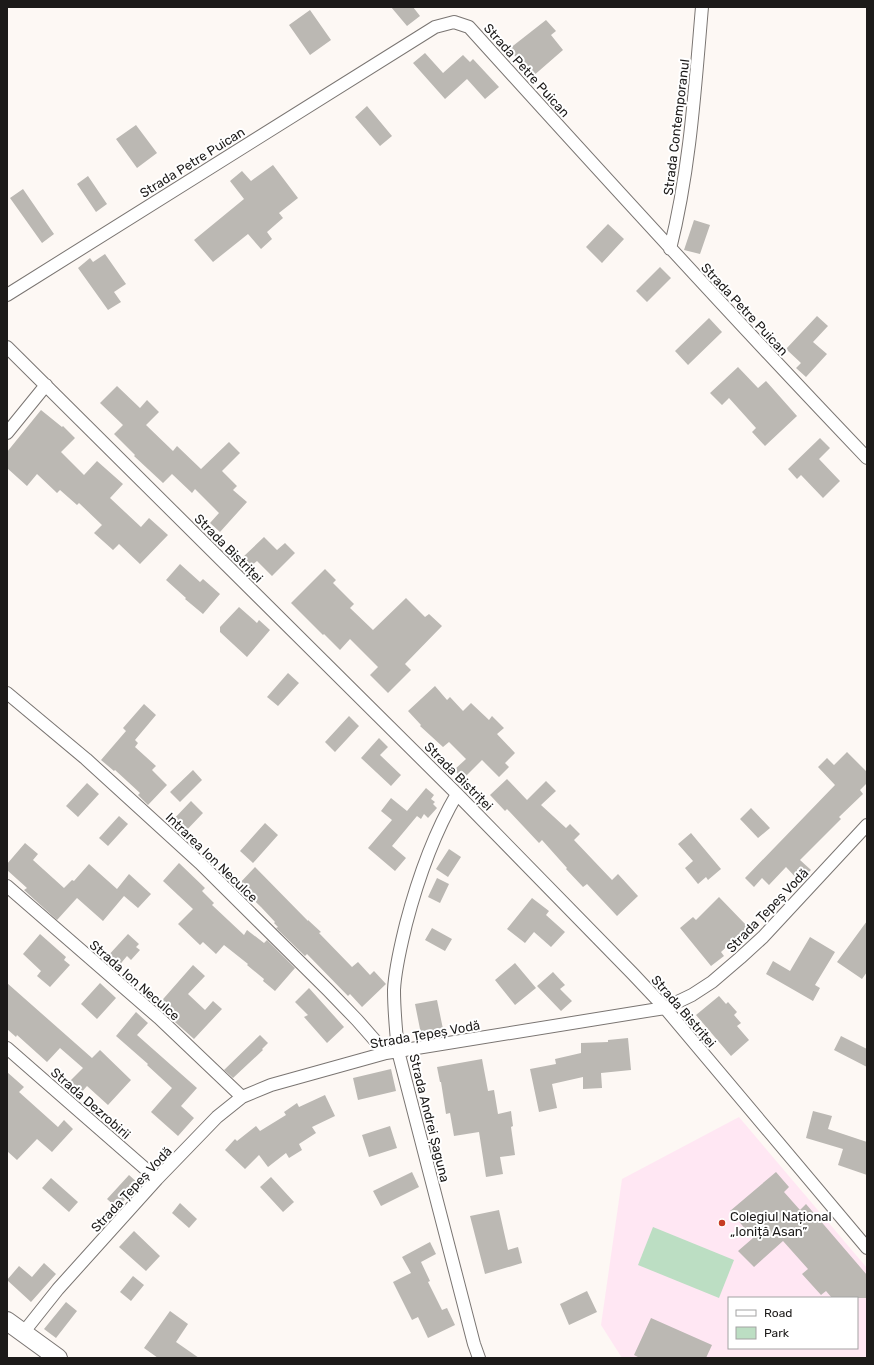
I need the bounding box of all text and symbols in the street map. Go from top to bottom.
street label: Strada Petre Puican [481,20,573,120]
street label: Strada Contemporanul [661,58,692,196]
street label: Strada Petre Puican [137,124,247,201]
street label: Strada Petre Puican [698,260,791,359]
street label: Strada Bistriței [191,511,266,586]
street label: Strada Bistriței [421,739,496,814]
street label: Intrarea Ion Neculce [163,810,261,905]
street label: Strada Țepeș Vodă [723,865,811,956]
street label: Strada Ion Neculce [87,937,183,1024]
street label: Strada Bistriței [648,972,719,1050]
street label: Strada Țepeș Vodă [369,1017,481,1052]
street label: Strada Andrei Șaguna [405,1052,453,1184]
street label: Strada Dezrobirii [48,1065,134,1142]
street label: Strada Țepeș Vodă [88,1144,175,1235]
place label: Colegiul Național „Ioniță Asan” [730,1209,832,1239]
marker: Colegiul Național „Ioniță Asan” [717,1218,727,1228]
legend [728,1297,858,1349]
text: Road [764,1306,792,1320]
text: Park [764,1326,790,1340]

